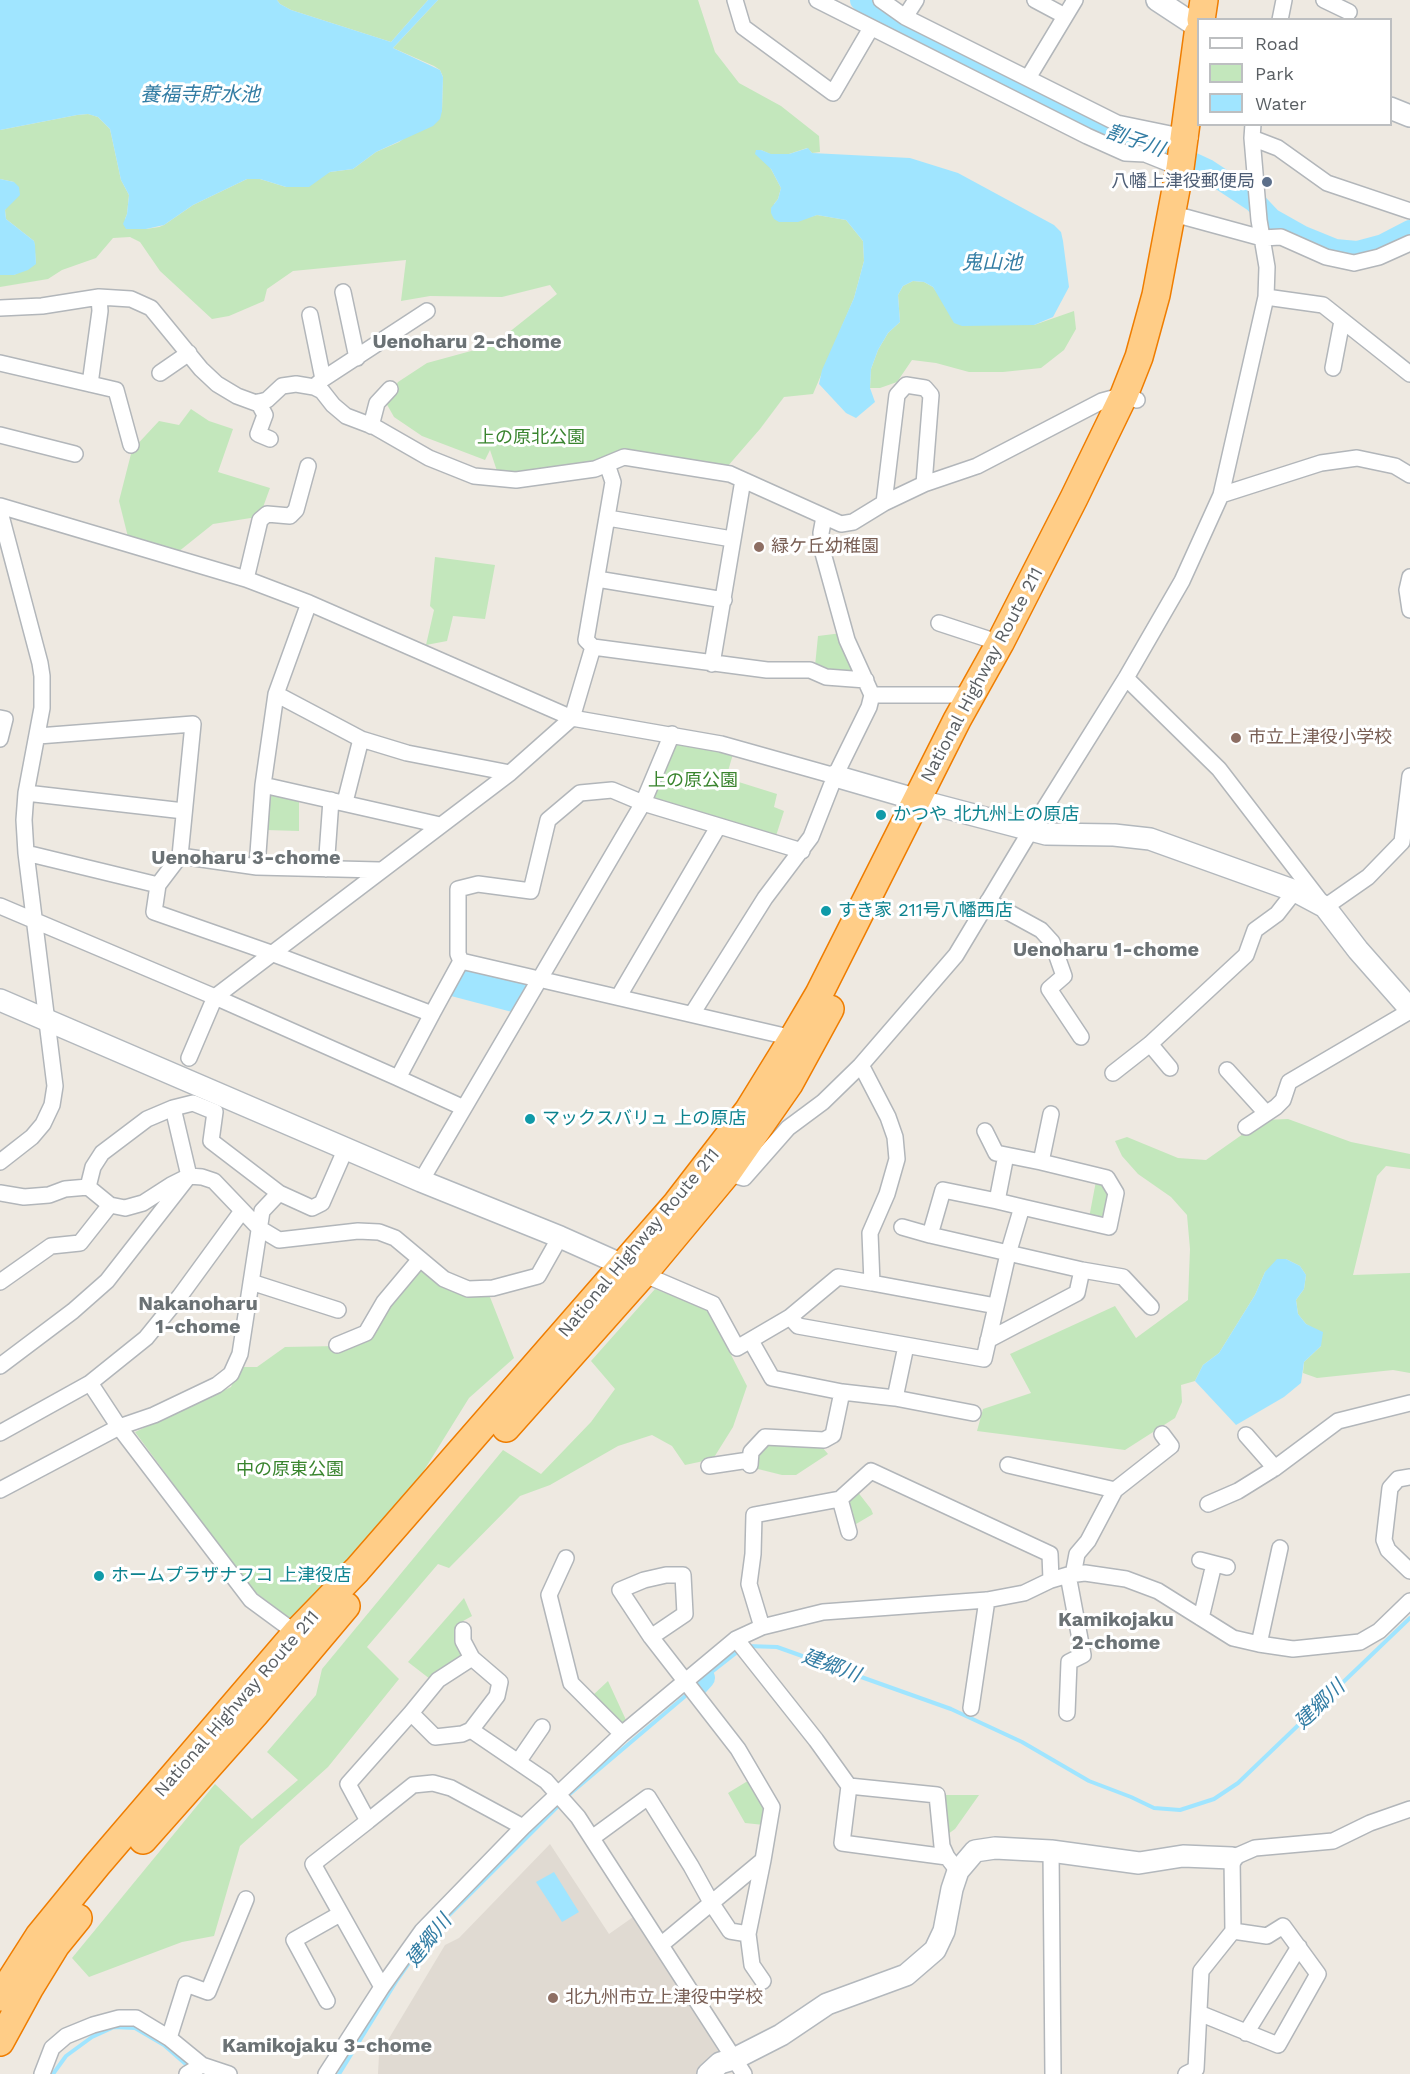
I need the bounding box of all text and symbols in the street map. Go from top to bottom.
legend [1197,18,1392,126]
text: Road [1255,33,1299,54]
text: Park [1255,63,1294,84]
water label: 養福寺貯水池 [140,83,260,107]
text: Water [1255,93,1307,114]
water label: 割子川 [1103,120,1167,162]
place label: 八幡上津役郵便局 [1111,171,1255,193]
marker: 八幡上津役郵便局 [1260,175,1274,189]
water label: 鬼山池 [962,251,1022,275]
district label: Uenoharu 2-chome [372,330,562,354]
park label: 上の原北公園 [477,427,585,449]
place label: 緑ケ丘幼稚園 [771,536,879,558]
marker: 緑ケ丘幼稚園 [752,540,766,554]
street label: National Highway Route 211 [916,564,1048,786]
place label: 市立上津役小学校 [1248,727,1392,749]
marker: 市立上津役小学校 [1229,731,1243,745]
park label: 上の原公園 [648,770,738,792]
place label: かつや 北九州上の原店 [893,804,1079,826]
marker: かつや 北九州上の原店 [874,808,888,822]
district label: Uenoharu 3-chome [151,846,341,870]
place label: すき家 211号八幡西店 [838,900,1013,922]
marker: すき家 211号八幡西店 [819,904,833,918]
district label: Uenoharu 1-chome [1013,938,1199,962]
place label: マックスバリュ 上の原店 [542,1108,746,1130]
marker: マックスバリュ 上の原店 [523,1112,537,1126]
street label: National Highway Route 211 [554,1144,724,1342]
district label: Nakanoharu 1-chome [138,1292,258,1339]
park label: 中の原東公園 [236,1459,344,1481]
place label: ホームプラザナフコ 上津役店 [111,1565,351,1587]
marker: ホームプラザナフコ 上津役店 [92,1569,106,1583]
street label: National Highway Route 211 [150,1606,324,1802]
district label: Kamikojaku 2-chome [1058,1608,1174,1655]
water label: 建郷川 [799,1644,863,1688]
water label: 建郷川 [1290,1676,1350,1734]
water label: 建郷川 [401,1910,457,1972]
place label: 北九州市立上津役中学校 [565,1987,763,2009]
marker: 北九州市立上津役中学校 [546,1991,560,2005]
district label: Kamikojaku 3-chome [222,2034,432,2058]

